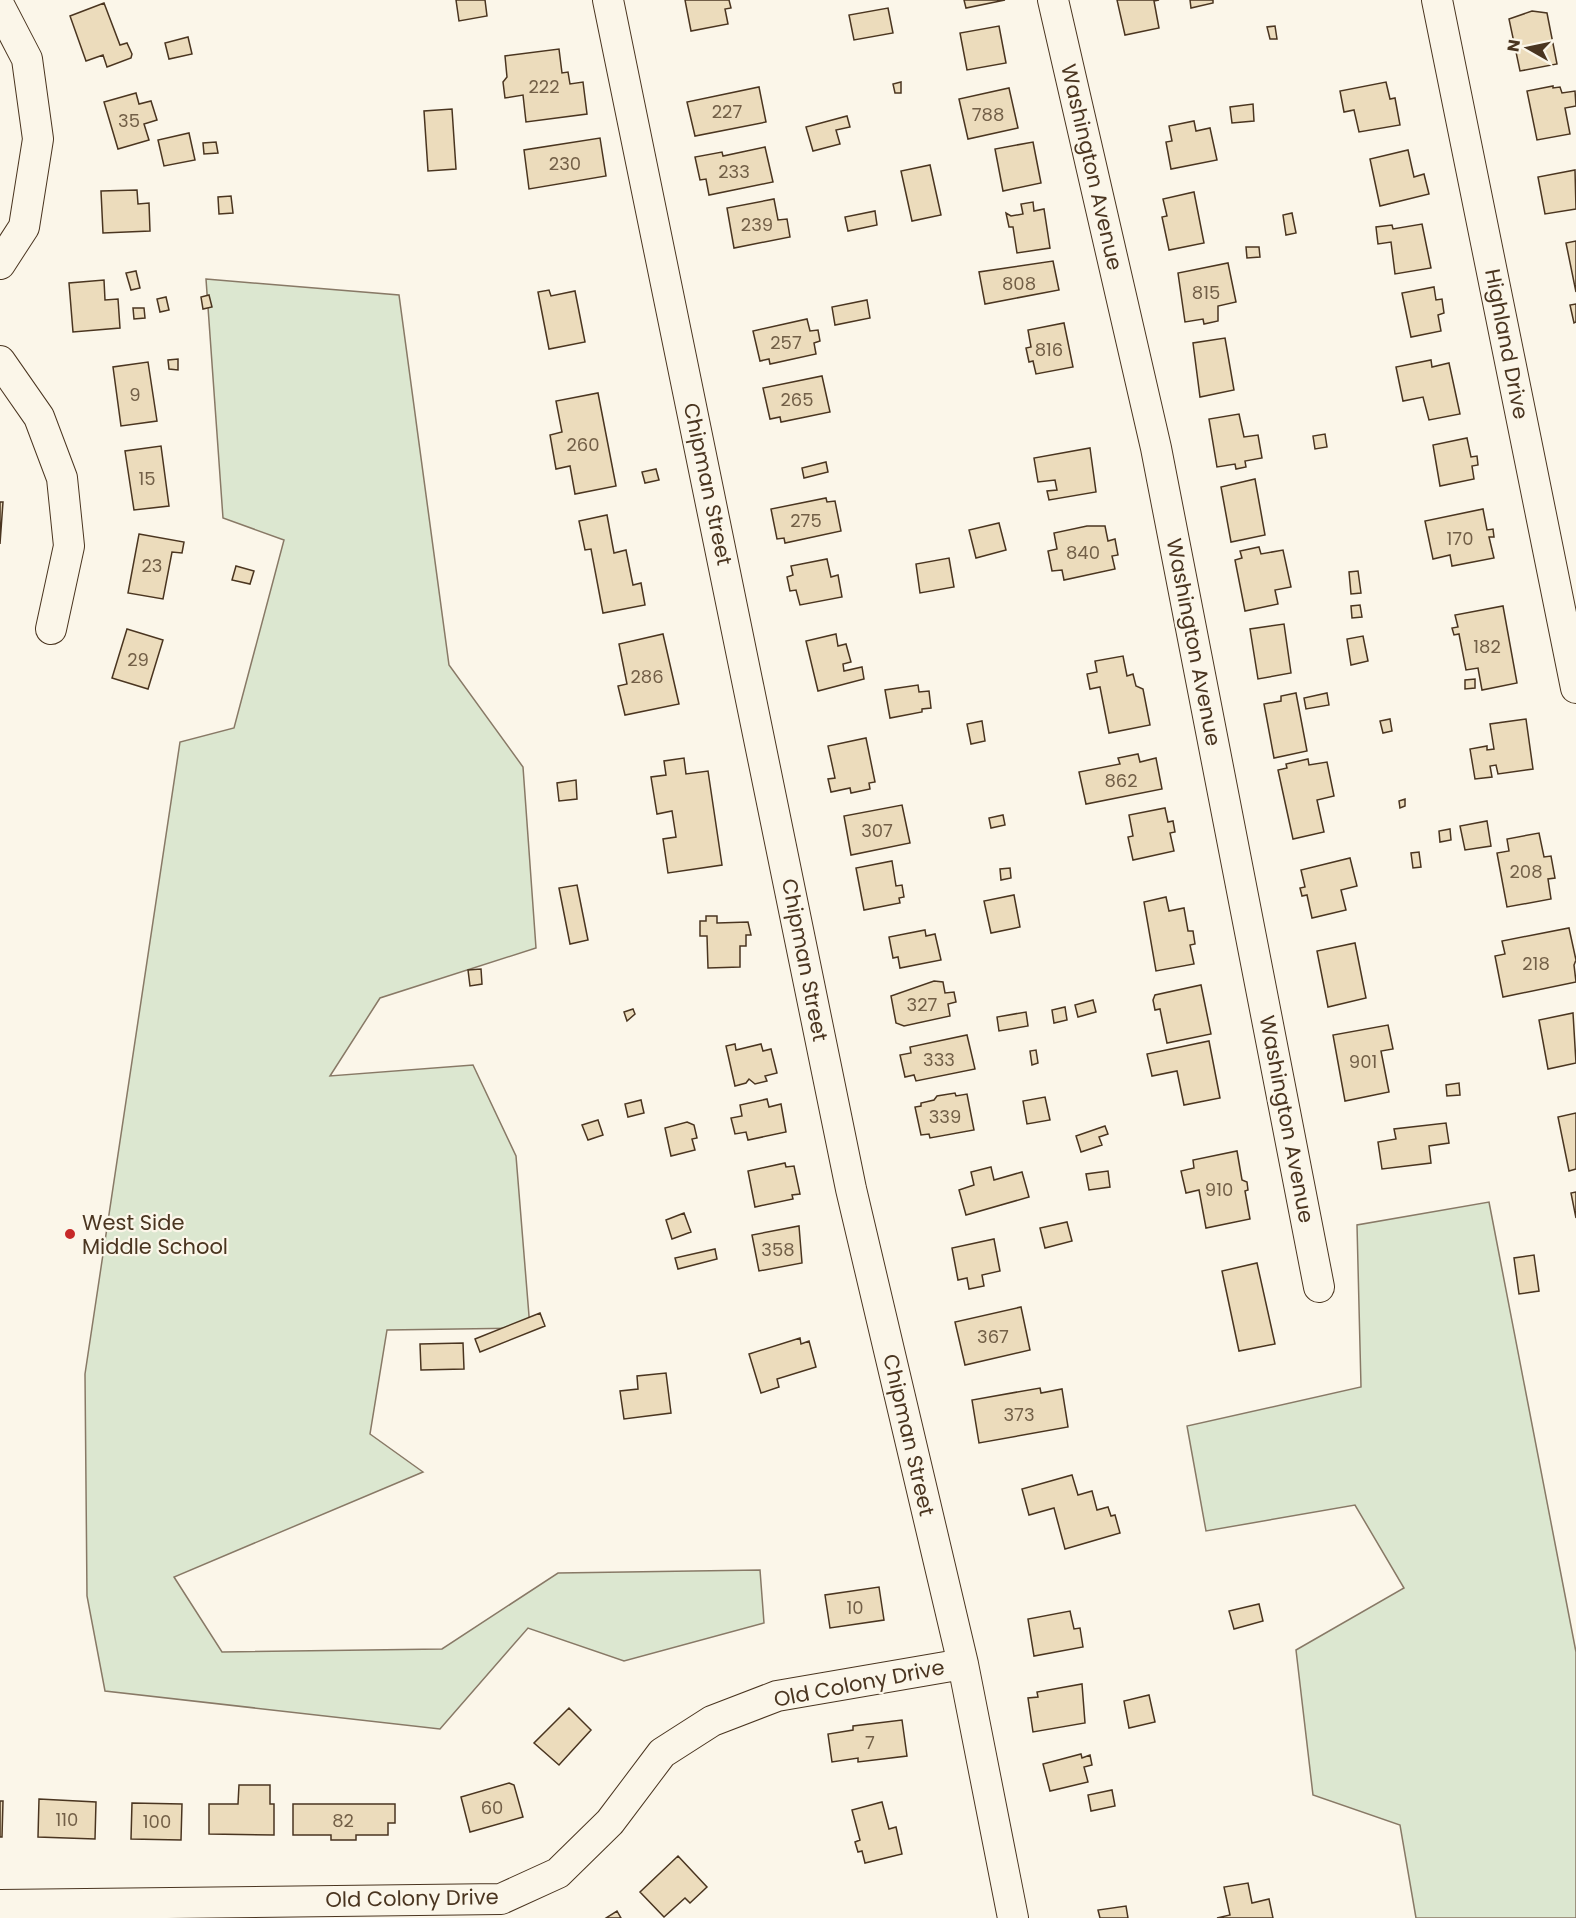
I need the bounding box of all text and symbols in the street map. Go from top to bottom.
north arrow [1498,18,1558,78]
text: N [1501,38,1526,53]
street label: Washington Avenue [1054,61,1130,273]
house number: 222 [528,74,560,99]
house number: 227 [712,99,742,124]
house number: 788 [972,102,1004,127]
house number: 35 [118,108,140,133]
house number: 230 [549,151,581,176]
house number: 233 [718,159,750,184]
house number: 239 [741,212,773,237]
street label: Highland Drive [1478,266,1536,422]
house number: 808 [1002,271,1036,296]
house number: 815 [1192,280,1220,305]
house number: 257 [770,330,802,355]
house number: 816 [1035,337,1063,362]
house number: 9 [129,382,141,407]
house number: 265 [780,387,814,412]
street label: Chipman Street [677,400,739,568]
house number: 260 [566,432,600,457]
house number: 15 [138,466,156,491]
house number: 275 [790,508,822,533]
house number: 170 [1447,526,1473,551]
street label: Washington Avenue [1160,536,1228,748]
house number: 840 [1066,540,1100,565]
house number: 23 [142,553,162,578]
house number: 182 [1473,634,1501,659]
house number: 29 [127,647,149,672]
house number: 286 [630,664,664,689]
house number: 862 [1104,768,1138,793]
house number: 307 [861,818,893,843]
house number: 208 [1509,859,1543,884]
street label: Chipman Street [775,876,835,1044]
house number: 218 [1522,951,1550,976]
house number: 327 [907,992,938,1017]
street label: Washington Avenue [1253,1013,1321,1225]
house number: 333 [923,1047,955,1072]
house number: 901 [1349,1049,1377,1074]
house number: 339 [929,1104,961,1129]
house number: 910 [1205,1177,1233,1202]
place label: West Side Middle School [82,1208,228,1261]
marker: West Side Middle School [63,1227,77,1241]
house number: 358 [761,1237,795,1262]
house number: 367 [977,1324,1009,1349]
street label: Chipman Street [876,1351,942,1519]
house number: 373 [1003,1402,1035,1427]
house number: 10 [846,1595,864,1620]
street label: Old Colony Drive [771,1652,947,1714]
house number: 7 [865,1730,875,1755]
house number: 60 [481,1795,503,1820]
house number: 110 [56,1807,78,1832]
house number: 82 [332,1808,354,1833]
house number: 100 [143,1809,171,1834]
street label: Old Colony Drive [325,1882,499,1914]

